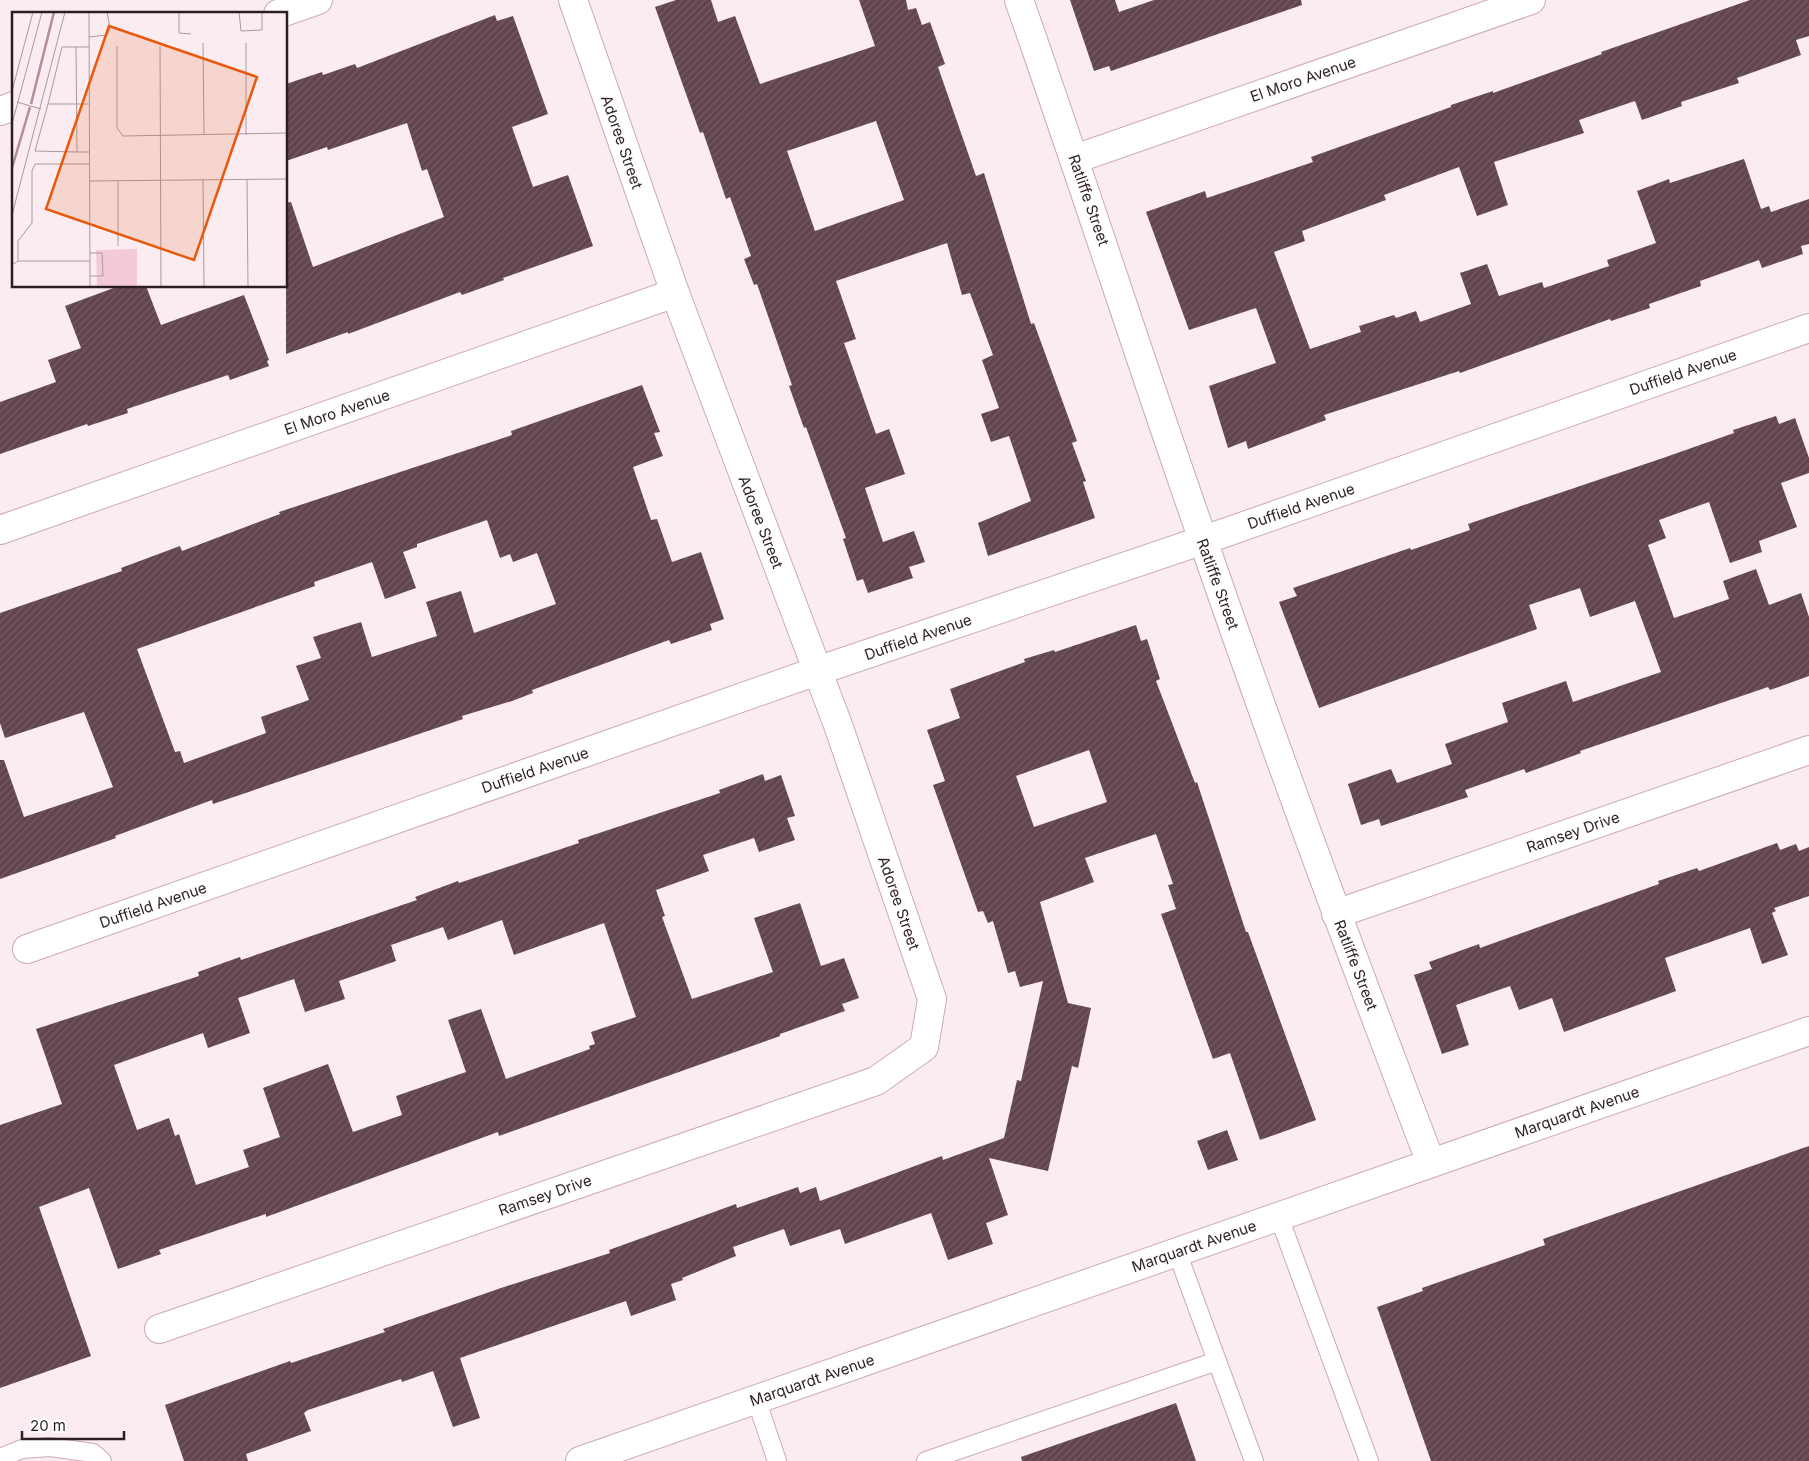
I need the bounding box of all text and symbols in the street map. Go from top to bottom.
inset map [12,12,288,288]
street label: El Moro Avenue [1248,52,1358,106]
street label: Adoree Street [597,93,647,191]
street label: Ratliffe Street [1064,152,1114,248]
street label: Duffield Avenue [1627,345,1739,399]
street label: El Moro Avenue [282,385,392,439]
street label: Adoree Street [735,473,787,571]
street label: Duffield Avenue [1245,479,1357,533]
street label: Ratliffe Street [1193,536,1243,632]
street label: Duffield Avenue [862,610,974,664]
street label: Duffield Avenue [479,743,591,797]
street label: Ramsey Drive [1524,807,1622,857]
street label: Adoree Street [874,854,924,952]
street label: Duffield Avenue [97,878,209,932]
street label: Ratliffe Street [1330,917,1382,1013]
street label: Marquardt Avenue [1512,1082,1642,1142]
street label: Ramsey Drive [496,1170,594,1220]
street label: Marquardt Avenue [1129,1216,1259,1276]
street label: Marquardt Avenue [747,1350,877,1410]
scale bar [22,1408,125,1440]
text: 20 m [30,1416,66,1435]

